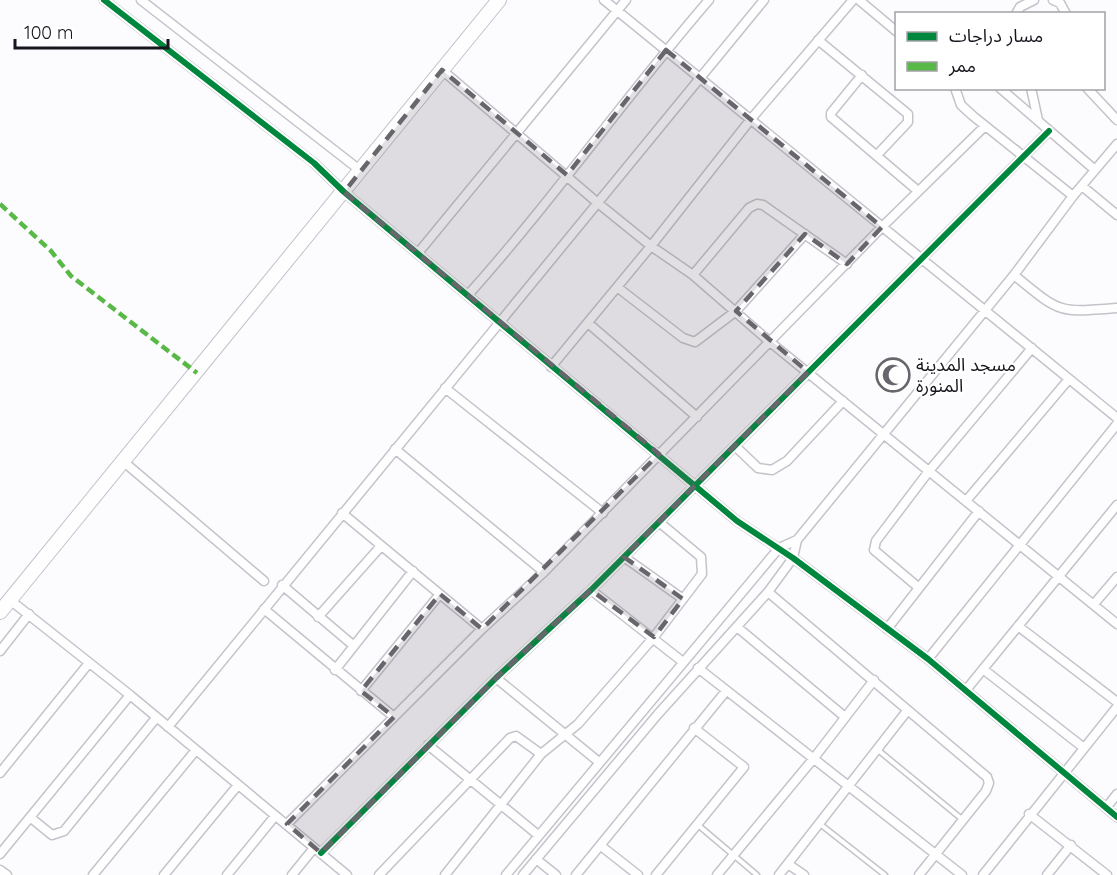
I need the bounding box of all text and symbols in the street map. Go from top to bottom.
scale bar [15,12,168,50]
legend [895,12,1105,90]
text: 100 m [24,21,73,44]
text: مسار دراجات [949,24,1043,47]
text: ممر [948,54,976,77]
place label: مسجد المدينة المنورة [916,353,1016,397]
mosque icon: مسجد المدينة المنورة [875,357,911,393]

